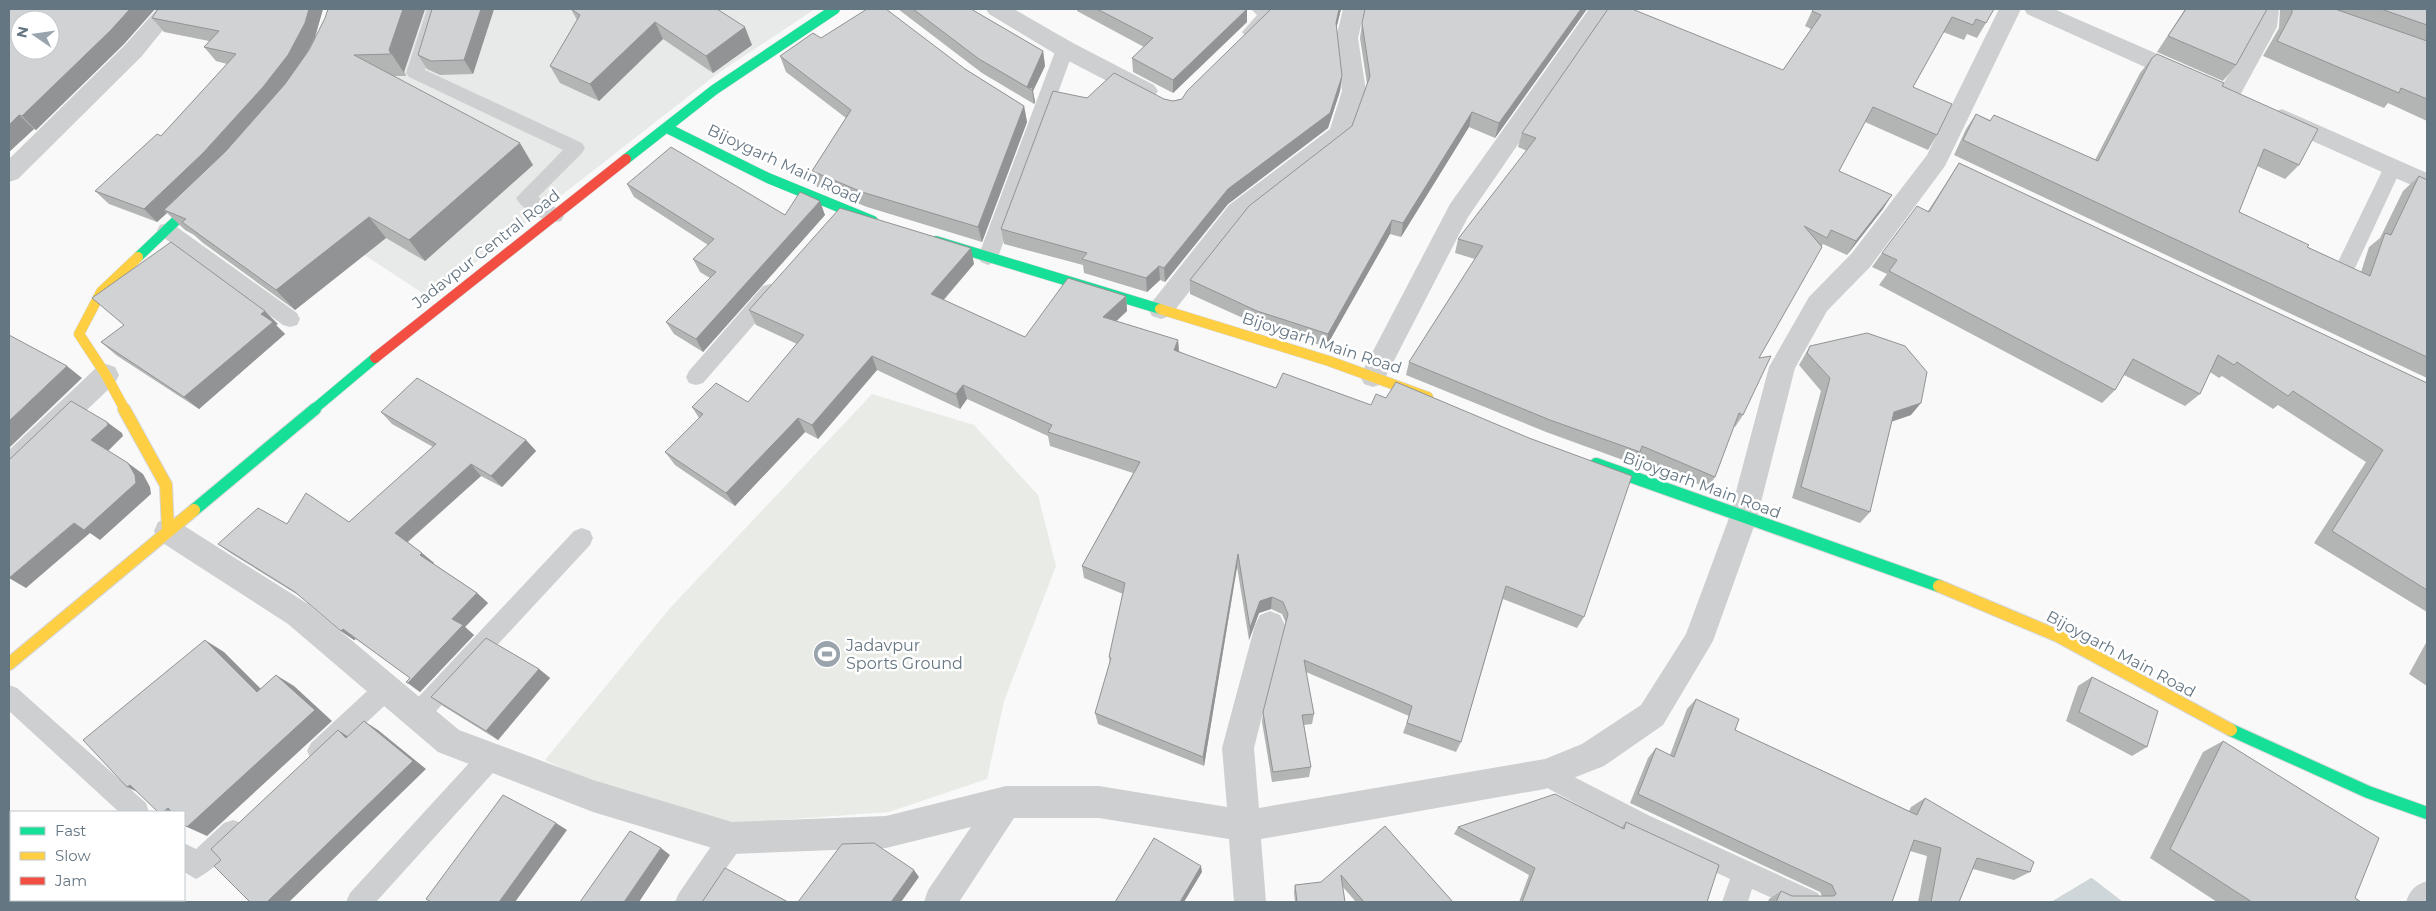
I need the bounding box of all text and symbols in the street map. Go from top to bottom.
north arrow [10,10,60,60]
text: N [12,25,32,40]
street label: Bijoygarh Main Road [705,120,863,208]
street label: Jadavpur Central Road [408,185,564,313]
street label: Bijoygarh Main Road [1240,308,1404,378]
street label: Bijoygarh Main Road [1620,448,1784,522]
street label: Bijoygarh Main Road [2043,607,2199,701]
place label: Jadavpur Sports Ground [845,636,963,673]
sports icon: Jadavpur Sports Ground [812,639,842,669]
legend [10,811,185,901]
text: Fast [55,821,86,840]
text: Slow [55,846,91,865]
text: Jam [54,871,87,890]

